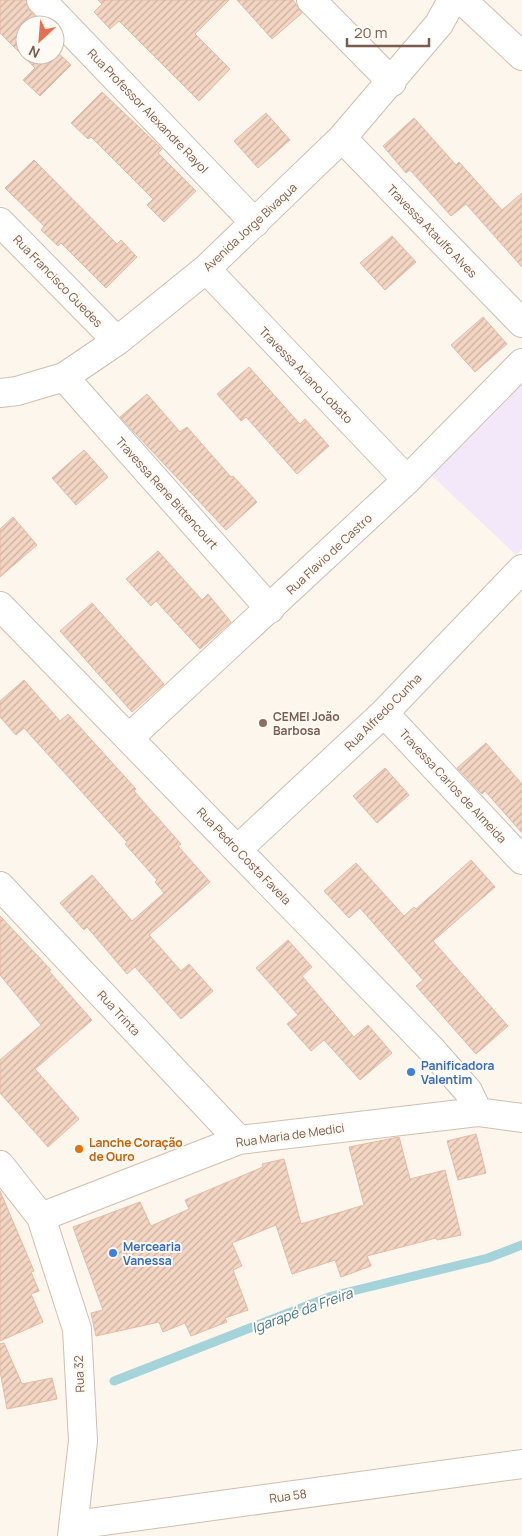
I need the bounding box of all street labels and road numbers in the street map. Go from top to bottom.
street label: Rua Professor Alexandre Rayol [84,45,212,177]
street label: Avenida Jorge Bivaqua [199,179,301,275]
street label: Travessa Ataulfo Alves [383,181,481,281]
street label: Rua Francisco Guedes [9,231,107,331]
street label: Travessa Ariano Lobato [255,323,357,427]
street label: Travessa Rene Bittencourt [112,433,222,553]
street label: Rua Flavio de Castro [282,510,376,598]
street label: Rua Alfredo Cunha [341,670,425,754]
street label: Travessa Carlos de Almeida [396,725,510,847]
street label: Rua Pedro Costa Favela [193,804,295,908]
street label: Rua Trinta [94,987,144,1039]
street label: Rua Maria de Medici [235,1119,345,1151]
street label: Rua 32 [70,1355,88,1393]
street label: Rua 58 [268,1485,308,1507]

